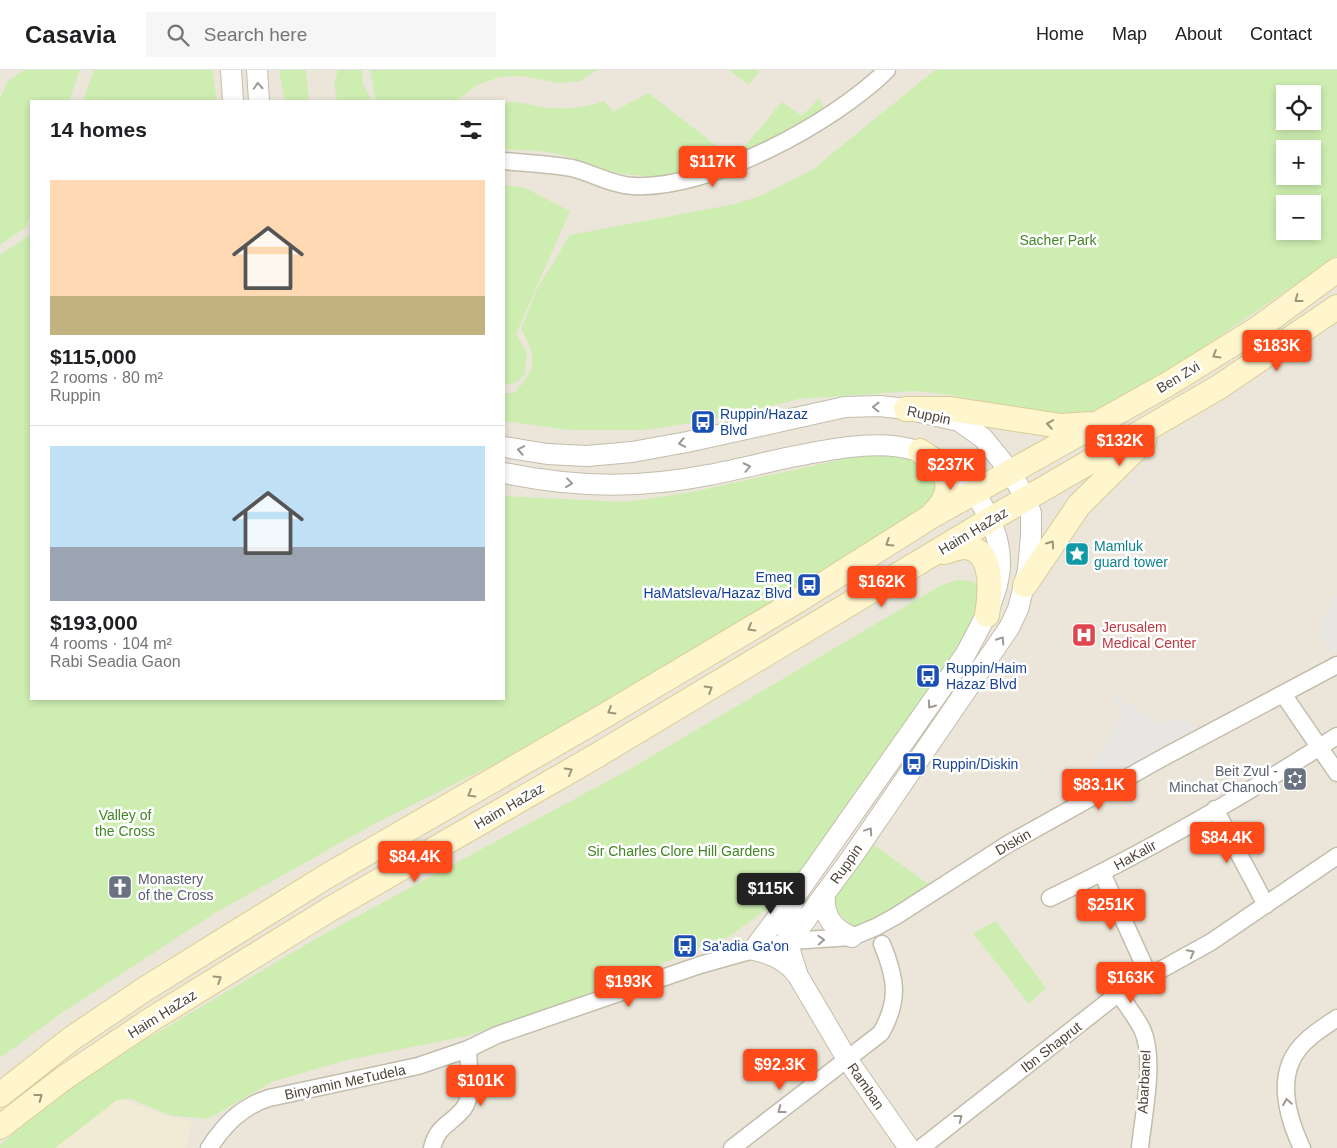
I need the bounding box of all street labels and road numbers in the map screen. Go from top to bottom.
street label: Ben Zvi [1154,358,1202,396]
street label: Ruppin [906,403,952,427]
street label: Haim HaZaz [936,504,1010,558]
street label: Haim HaZaz [471,780,547,832]
street label: Diskin [992,826,1034,858]
street label: HaKalir [1111,837,1159,873]
street label: Ruppin [827,841,865,887]
street label: Haim HaZaz [125,987,199,1041]
street label: Ibn Shaprut [1018,1018,1085,1076]
street label: Abarbanel [1134,1050,1154,1114]
street label: Ramban [844,1060,888,1112]
street label: Binyamin MeTudela [283,1061,407,1103]

